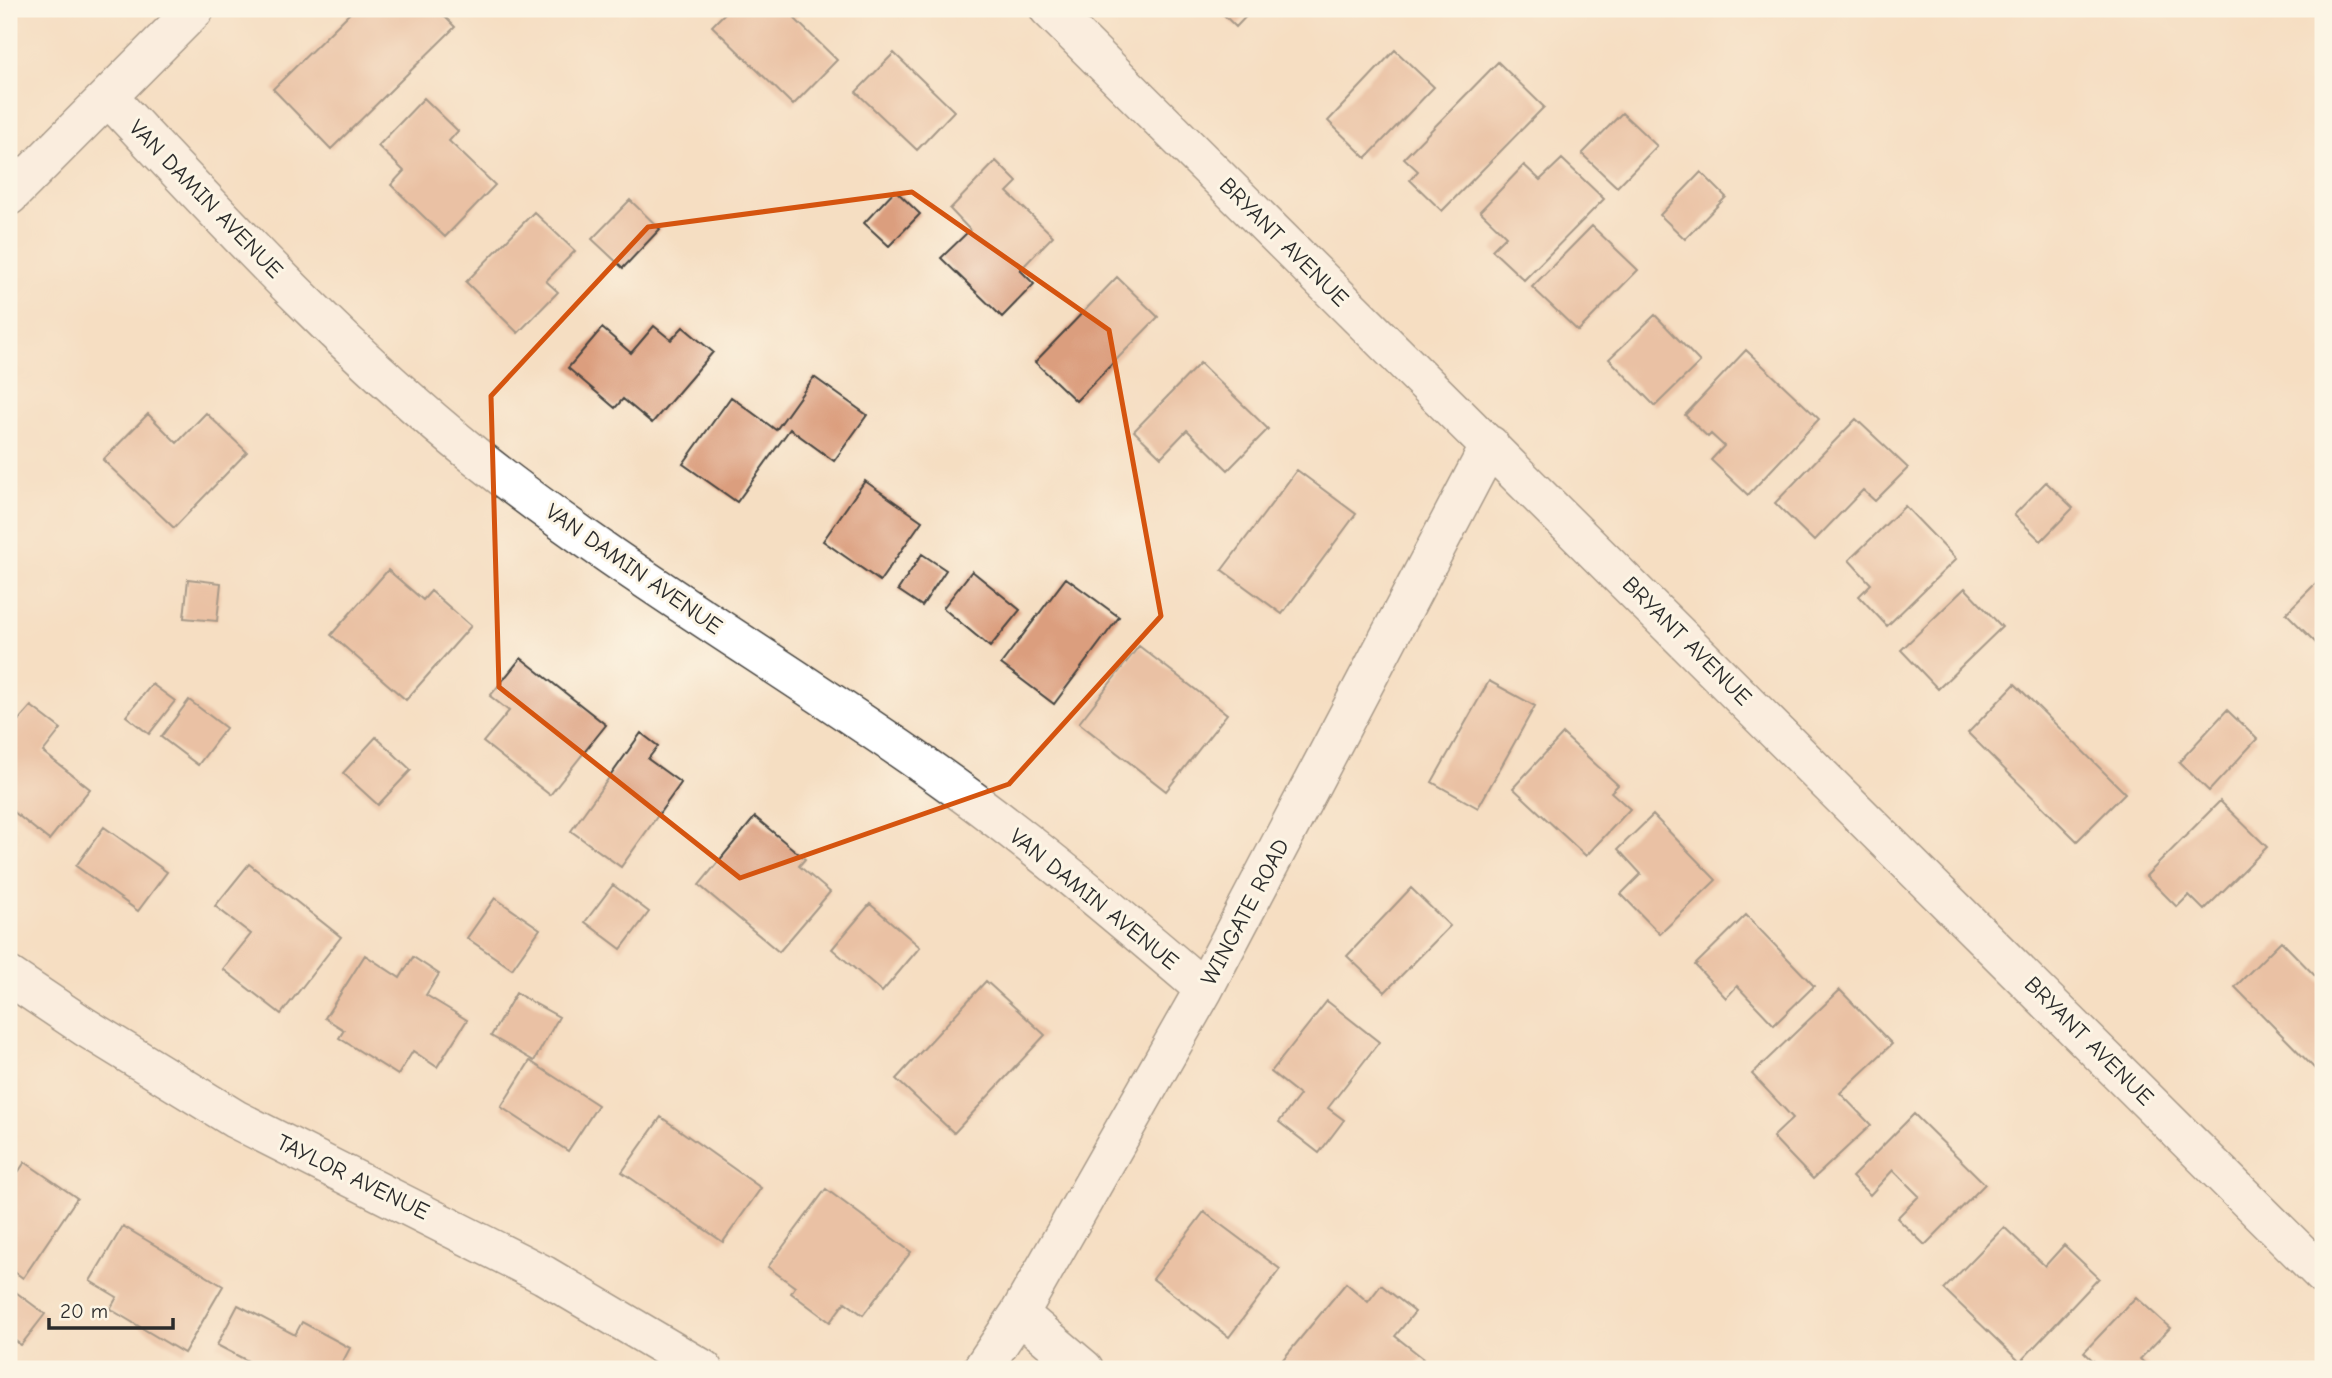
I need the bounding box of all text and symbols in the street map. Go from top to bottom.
street label: VAN DAMIN AVENUE [124,114,289,284]
street label: BRYANT AVENUE [1214,172,1354,312]
street label: VAN DAMIN AVENUE [540,498,728,640]
street label: BRYANT AVENUE [1617,571,1757,711]
street label: VAN DAMIN AVENUE [1004,823,1184,975]
street label: WINGATE ROAD [1195,834,1295,990]
street label: BRYANT AVENUE [2019,971,2159,1111]
street label: TAYLOR AVENUE [272,1128,434,1226]
scale bar [49,1287,173,1331]
text: 20 m [60,1299,108,1323]

